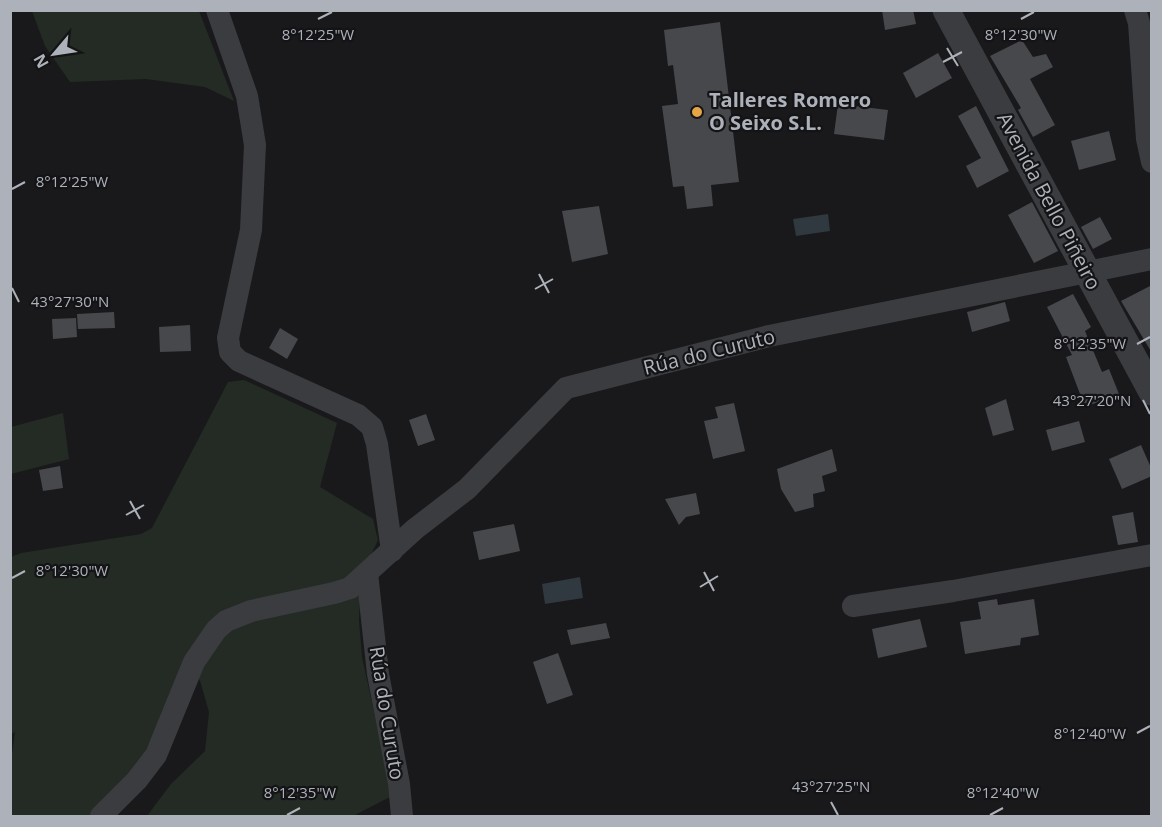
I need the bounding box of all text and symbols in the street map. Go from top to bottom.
north arrow [24,24,84,84]
text: 8°12'25"W [282,24,354,44]
text: 8°12'30"W [985,24,1057,44]
text: N [28,50,54,72]
place label: Talleres Romero O Seixo S.L. [709,86,871,136]
marker: Talleres Romero O Seixo S.L. [690,105,704,119]
street label: Avenida Bello Piñeiro [991,107,1108,294]
text: 8°12'25"W [36,171,108,191]
text: 43°27'30"N [31,291,109,311]
street label: Rúa do Curuto [640,322,778,381]
text: 8°12'35"W [1054,333,1126,353]
text: 43°27'20"N [1053,390,1131,410]
text: 8°12'30"W [36,560,108,580]
street label: Rúa do Curuto [364,644,411,782]
text: 8°12'40"W [1054,723,1126,743]
text: 43°27'25"N [792,776,870,796]
text: 8°12'35"W [264,782,336,802]
text: 8°12'40"W [967,782,1039,802]

